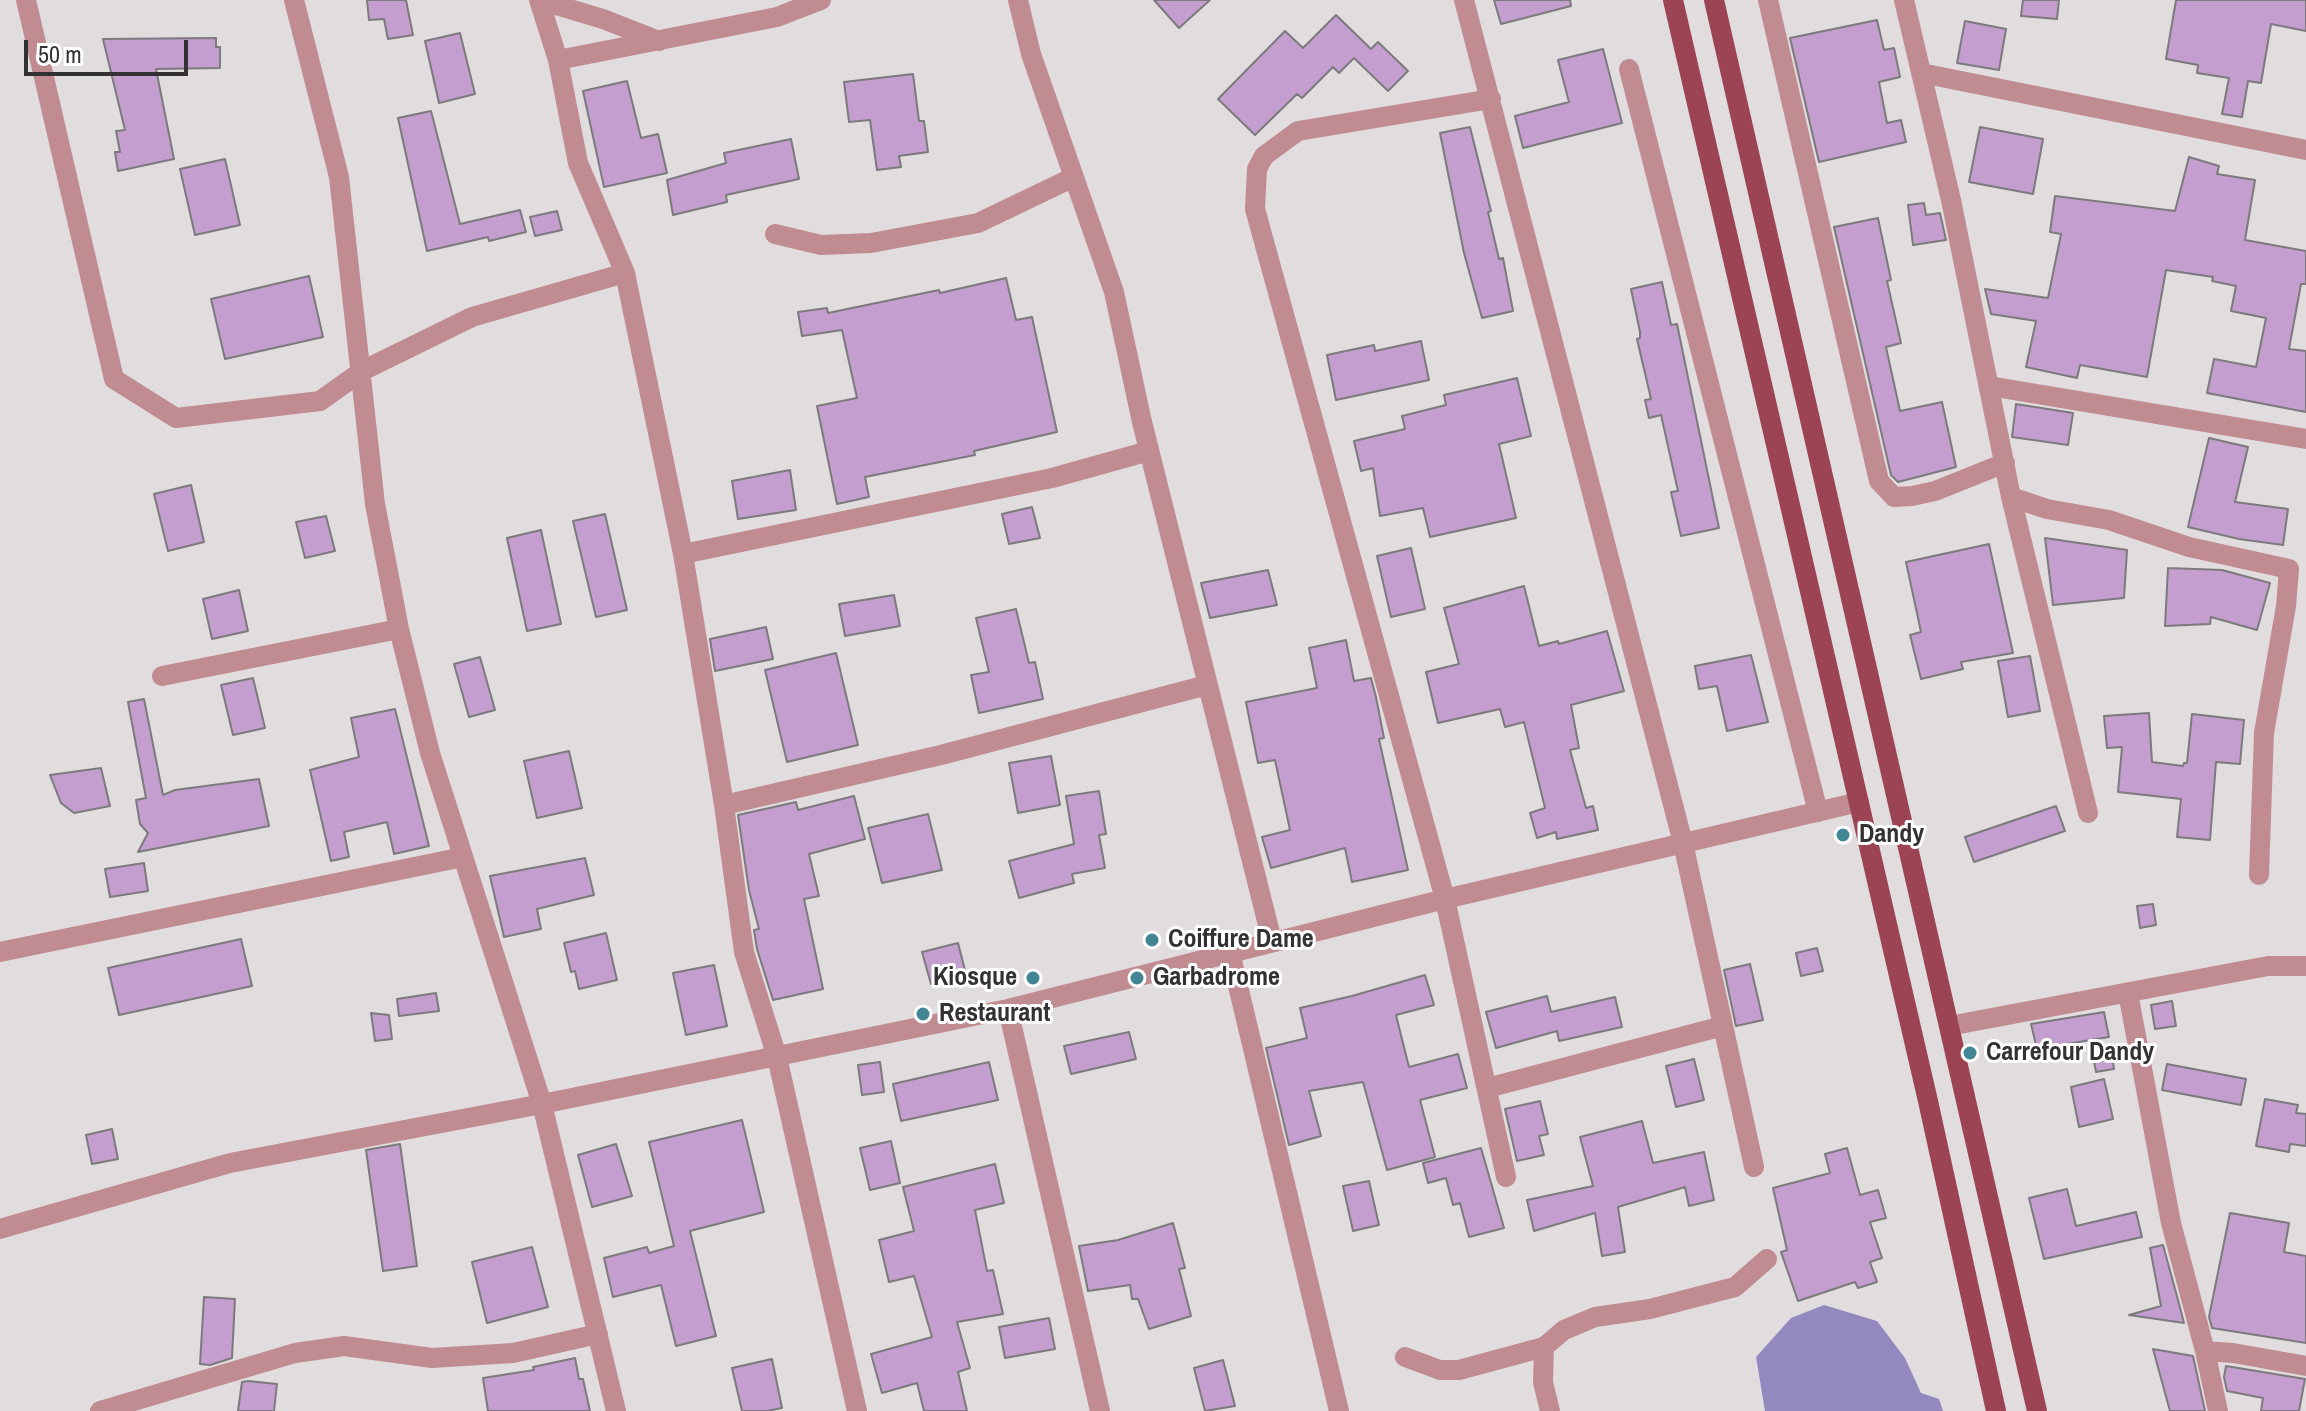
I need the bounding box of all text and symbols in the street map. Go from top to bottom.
scale bar [28,24,192,74]
text: 50 m [38,38,82,70]
place label: Dandy [1859,819,1924,851]
marker: Dandy [1834,826,1852,844]
place label: Coiffure Dame [1168,924,1314,956]
marker: Coiffure Dame [1143,931,1161,949]
place label: Kiosque [933,962,1017,994]
place label: Garbadrome [1153,962,1280,994]
marker: Kiosque [1024,969,1042,987]
marker: Garbadrome [1128,969,1146,987]
place label: Restaurant [939,998,1050,1030]
marker: Restaurant [914,1005,932,1023]
place label: Carrefour Dandy [1986,1037,2154,1069]
marker: Carrefour Dandy [1961,1044,1979,1062]

